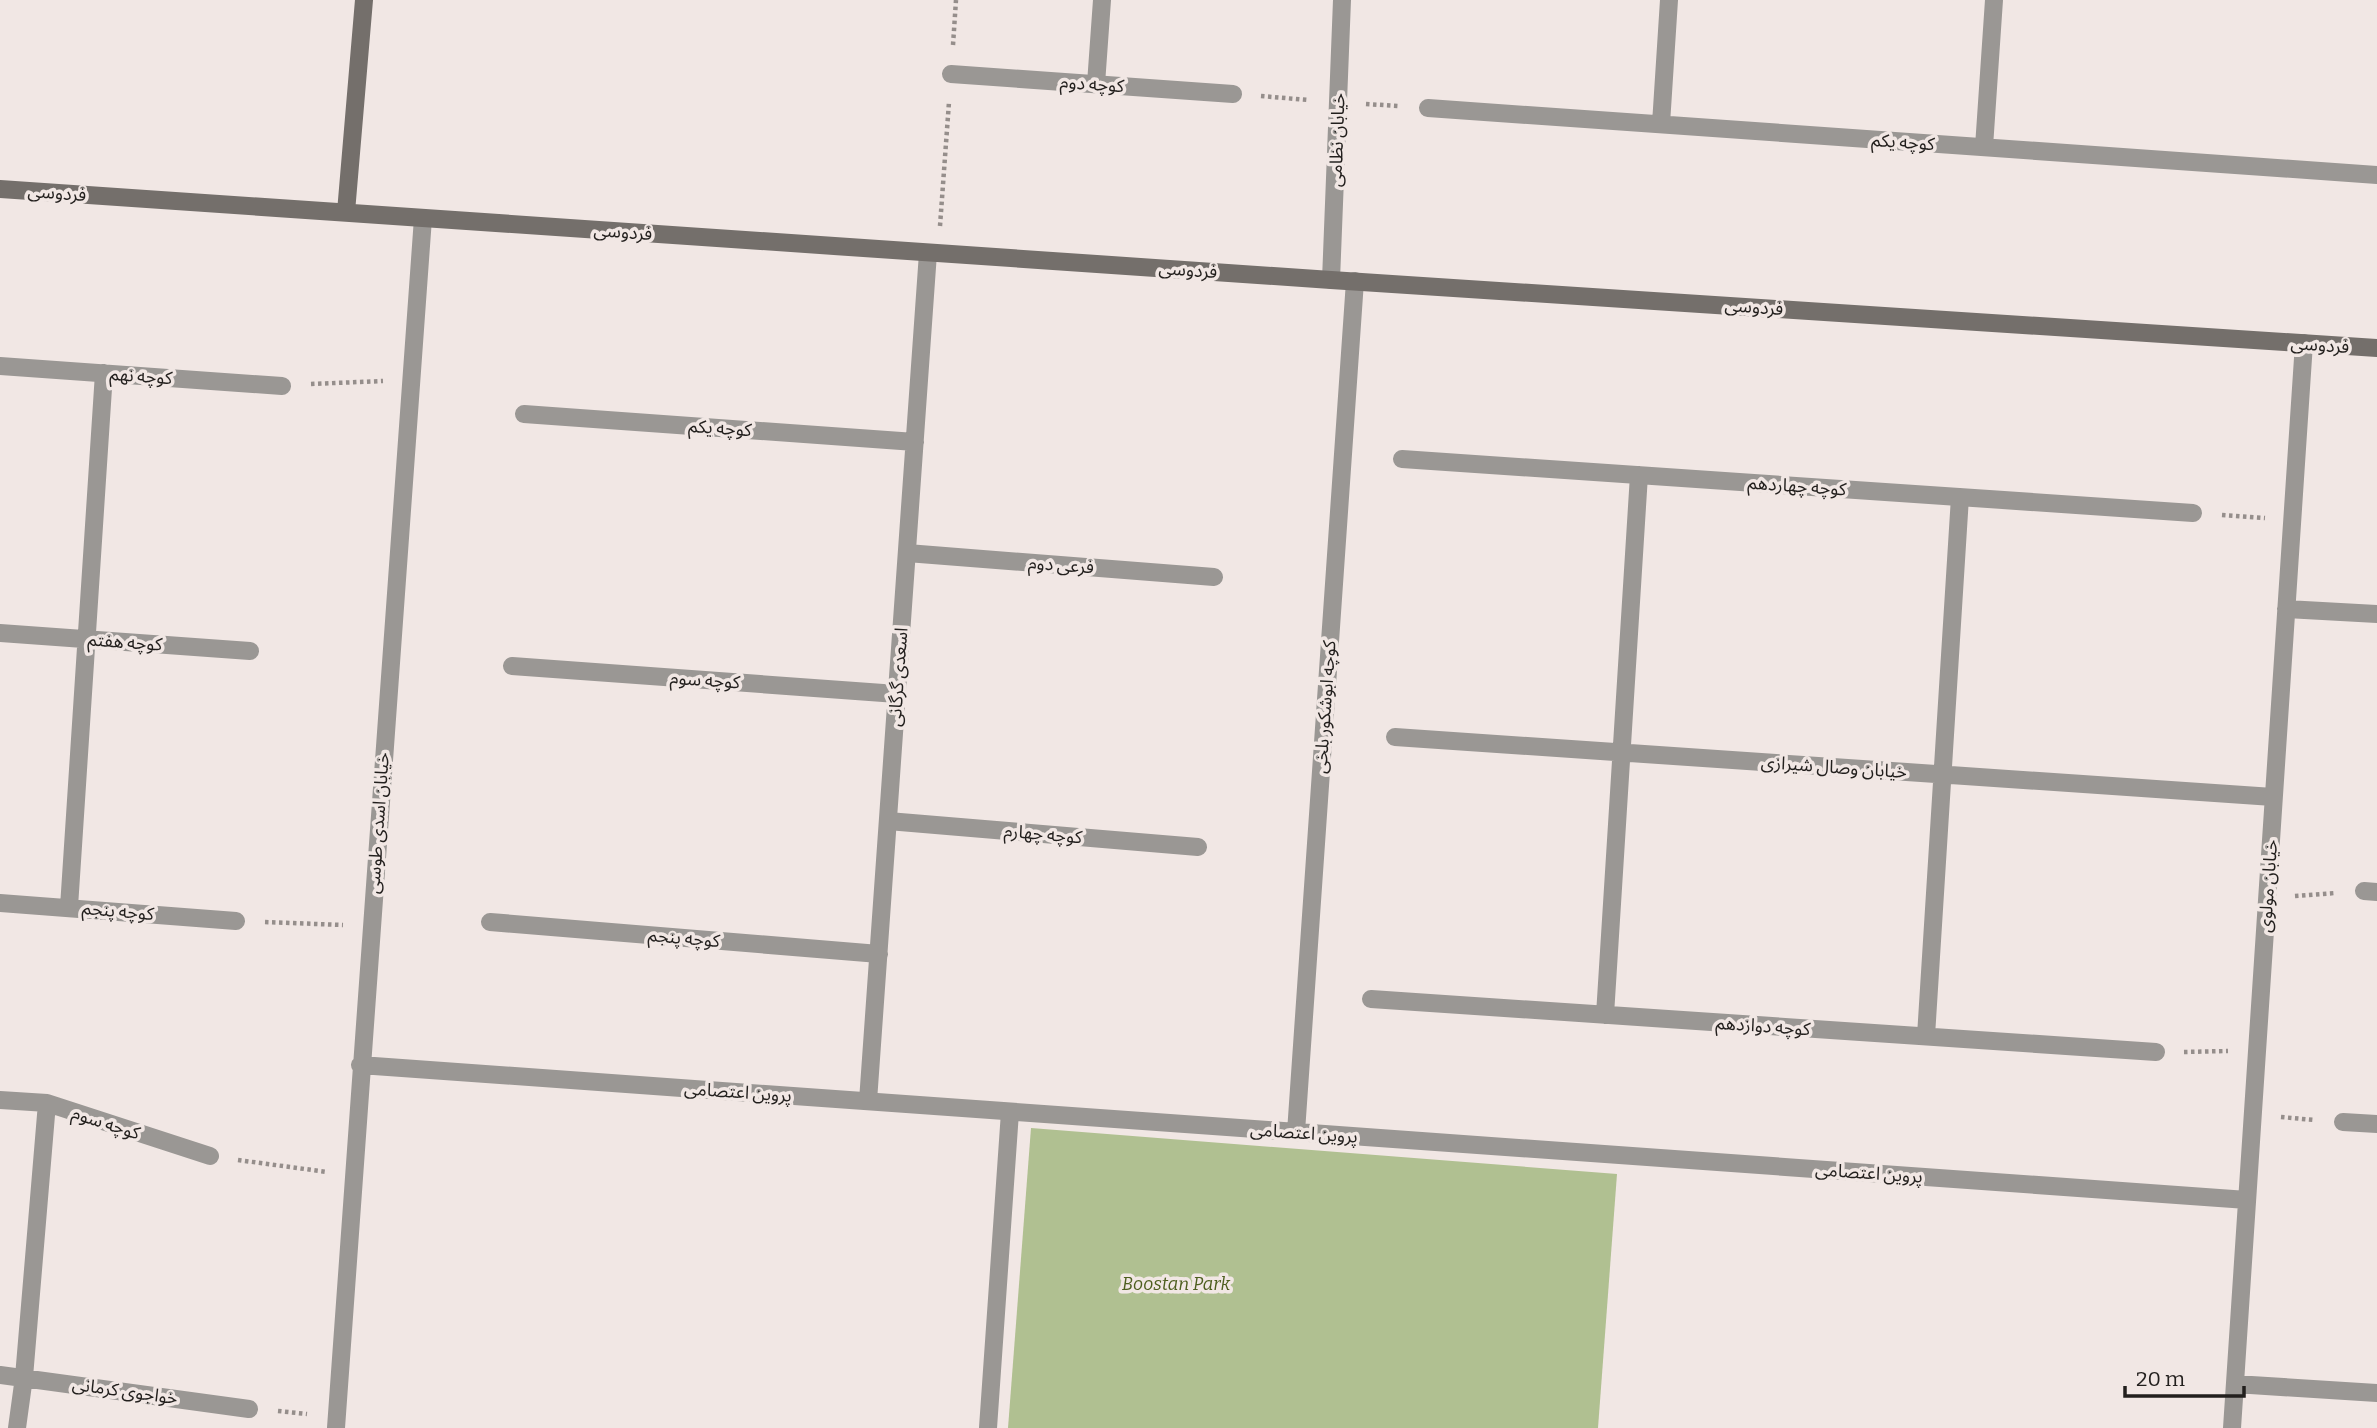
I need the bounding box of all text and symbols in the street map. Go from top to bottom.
street label: کوچه دوم [1059,71,1125,100]
street label: خیابان نظامی [1324,93,1350,187]
street label: کوچه یکم [1870,129,1936,157]
street label: فردوسی [27,180,87,206]
street label: فردوسی [593,219,653,245]
street label: فردوسی [1158,257,1218,283]
street label: فردوسی [1724,294,1784,320]
street label: فردوسی [2290,332,2350,358]
street label: کوچه نهم [109,363,174,391]
street label: کوچه یکم [687,415,753,443]
street label: کوچه چهاردهم [1747,472,1848,502]
street label: فرعی دوم [1027,552,1095,581]
street label: اسعدی گرگانی [884,627,912,727]
street label: کوچه هفتم [87,628,164,658]
street label: کوچه ابوشکور بلخی [1309,639,1341,774]
street label: کوچه سوم [669,667,741,696]
street label: خیابان اسدی طوسی [362,751,394,895]
street label: خیابان وصال شیرازی [1760,751,1908,783]
street label: کوچه چهارم [1003,820,1084,851]
street label: خیابان مولوی [2254,839,2282,933]
street label: کوچه پنجم [81,897,155,927]
street label: کوچه پنجم [647,924,721,954]
street label: کوچه دوازدهم [1715,1012,1812,1042]
street label: پروین اعتصامی [683,1077,793,1107]
street label: کوچه سوم [68,1102,143,1147]
street label: پروین اعتصامی [1249,1118,1359,1148]
street label: پروین اعتصامی [1814,1158,1924,1188]
park label: Boostan Park [1122,1273,1230,1295]
scale bar [2125,1354,2244,1398]
text: 20 m [2136,1366,2185,1392]
street label: خواجوی کرمانی [71,1373,179,1409]

